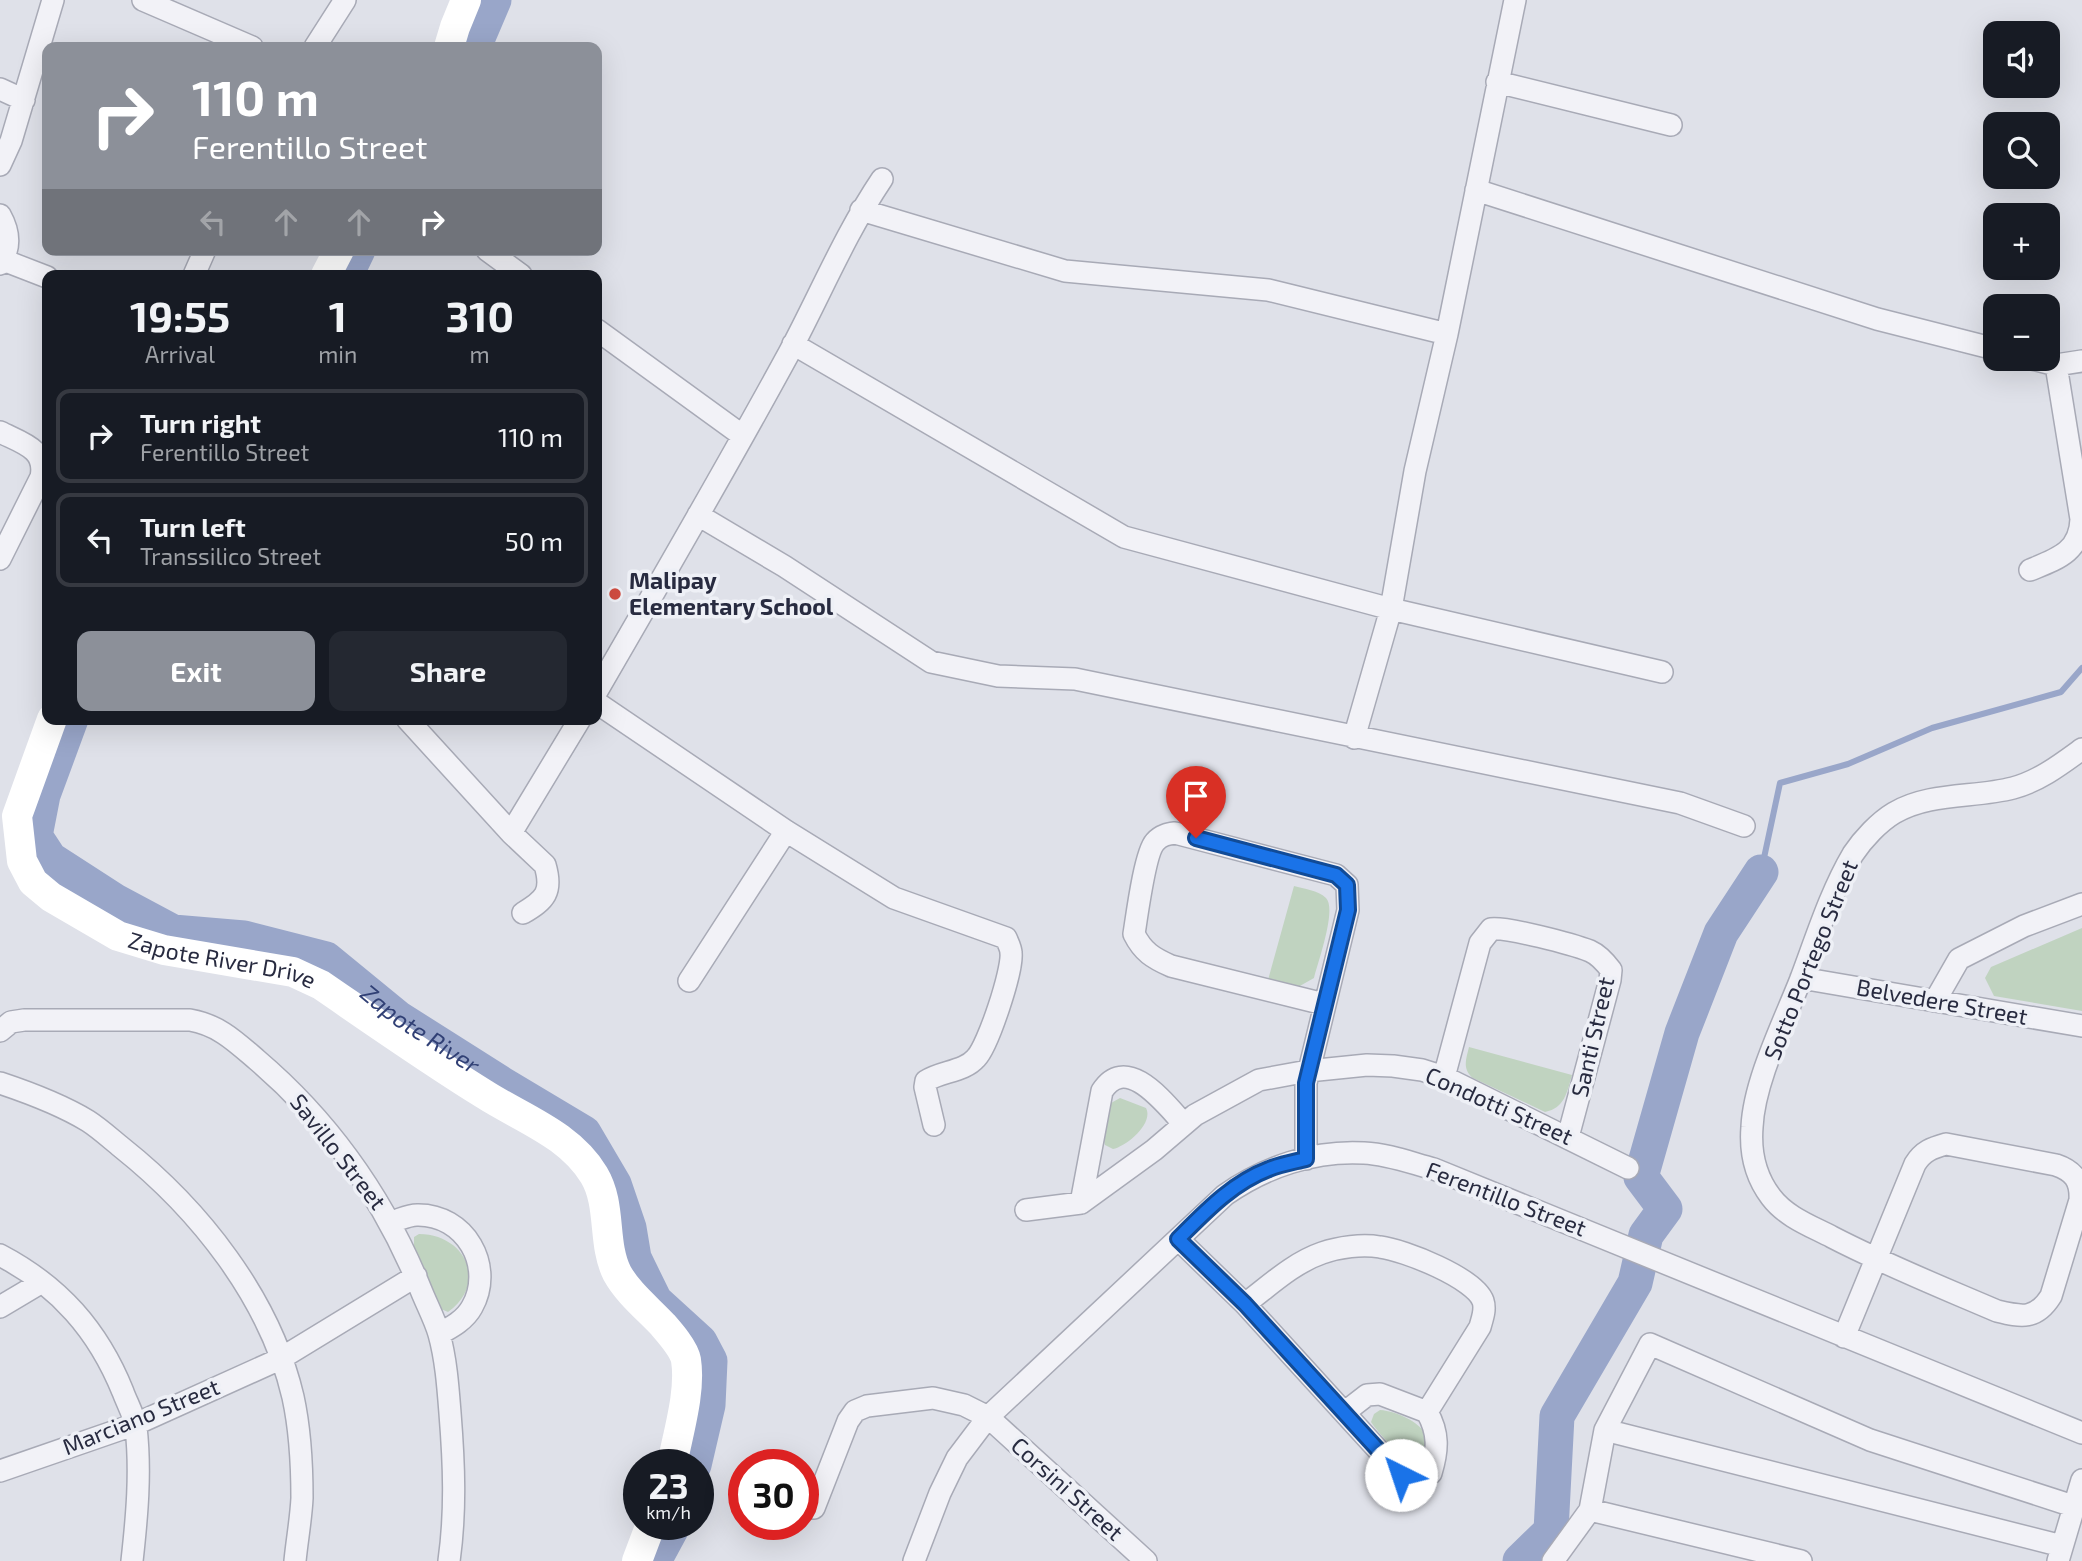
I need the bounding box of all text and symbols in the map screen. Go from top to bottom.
map controls [1983,21,2060,371]
button: sound [1983,21,2060,98]
text: 110 m [192,67,319,126]
icon: right [77,70,168,161]
button: search [1983,112,2060,189]
text: Ferentillo Street [192,127,428,165]
icon: left [194,203,232,241]
icon: ahead [267,203,305,241]
icon: ahead [340,203,378,241]
icon: right [413,203,451,241]
button: + [1983,203,2060,280]
text: 19:55 [130,290,230,340]
text: 1 [329,290,347,340]
text: 310 [445,290,514,340]
button: − [1983,294,2060,371]
text: Arrival [145,340,215,368]
text: min [318,340,357,368]
text: m [470,340,490,368]
text: Turn right [140,407,261,438]
icon: right [81,417,119,455]
text: 110 m [498,421,563,452]
text: Ferentillo Street [140,438,309,466]
text: Turn left [140,511,246,542]
icon: left [81,521,119,559]
text: 50 m [505,525,563,556]
text: Transsilico Street [140,542,321,570]
place label: Malipay Elementary School [629,566,834,620]
marker: Malipay Elementary School [607,586,623,602]
button: Exit [77,631,315,711]
button: Share [329,631,567,711]
pin [1166,766,1226,838]
icon: arrive [1177,777,1215,815]
street label: Sotto Portego Street [1757,855,1863,1064]
street label: Zapote River Drive [125,925,321,994]
street label: Belvedere Street [1854,972,2030,1030]
street label: Santi Street [1565,974,1619,1100]
water label: Zapote River [356,978,486,1079]
street label: Condotti Street [1422,1060,1577,1150]
street label: Savillo Street [285,1088,393,1215]
street label: Ferentillo Street [1422,1155,1591,1242]
street label: Marciano Street [58,1372,223,1460]
street label: Corsini Street [1006,1431,1130,1546]
position arrow [1364,1438,1438,1512]
speed limit sign: 30 [728,1449,819,1540]
text: 23 [648,1464,689,1506]
text: km/h [646,1501,691,1523]

